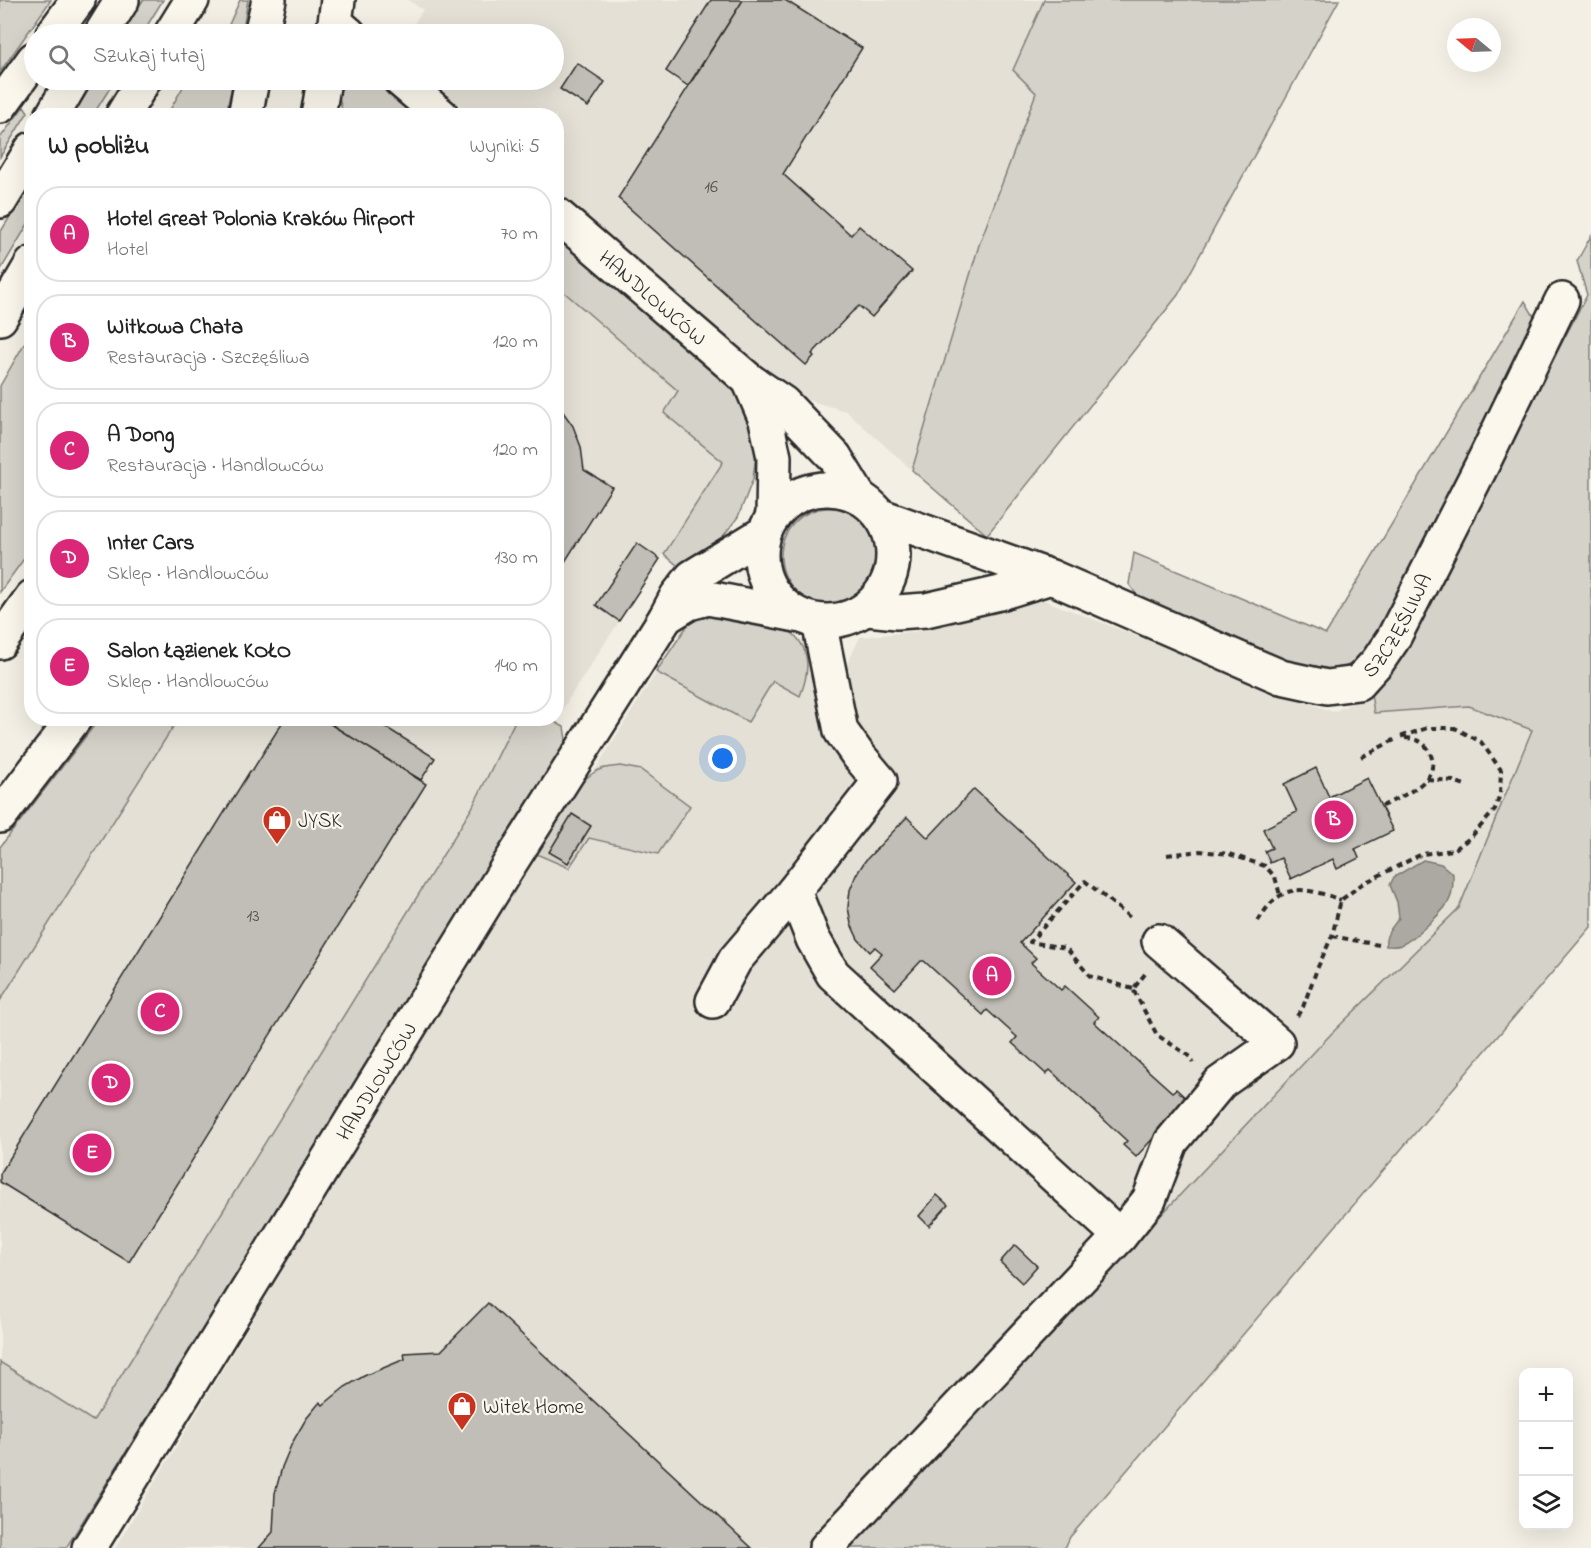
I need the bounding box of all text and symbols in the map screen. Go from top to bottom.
north arrow [1447,18,1501,72]
search box [24,24,564,90]
icon: search [45,41,78,74]
text: Szukaj tutaj [93,41,204,73]
text: W pobliżu [48,128,149,166]
text: Wyniki: 5 [469,133,540,162]
house number: 16 [704,175,718,201]
text: Hotel Great Polonia Kraków Airport [107,204,415,236]
text: A [63,220,76,249]
text: 70 m [501,220,538,249]
text: Hotel [107,236,148,265]
street label: HANDLOWCÓW [591,244,712,354]
text: Witkowa Chata [107,312,243,344]
text: B [63,328,76,357]
text: 120 m [493,328,538,357]
text: Restauracja · Szczęśliwa [107,344,310,373]
text: A Dong [107,420,174,452]
text: C [64,436,75,465]
text: 120 m [493,436,538,465]
text: Restauracja · Handlowców [107,452,324,481]
text: Inter Cars [107,528,195,560]
text: D [62,544,77,573]
text: 130 m [494,544,538,573]
text: Sklep · Handlowców [107,560,269,589]
street label: SZCZĘŚLIWA [1357,569,1441,685]
text: Salon Łązienek KOŁO [107,636,291,668]
text: E [63,652,76,681]
text: 140 m [494,652,538,681]
text: Sklep · Handlowców [107,668,269,697]
your location [708,744,737,773]
pin: B [1314,798,1354,842]
shop icon: JYSK [261,804,293,846]
place label: JYSK [298,807,342,837]
house number: 13 [246,904,260,930]
pin: A [972,954,1012,998]
pin: C [140,990,180,1034]
street label: HANDLOWCÓW [330,1017,425,1147]
pin: D [92,1060,130,1106]
pin: E [72,1130,112,1176]
map controls [1519,1368,1573,1530]
button: + [1519,1368,1573,1422]
shop icon: Witek Home [446,1390,478,1432]
place label: Witek Home [483,1393,584,1423]
button: − [1519,1422,1573,1476]
button: layers [1519,1476,1573,1530]

